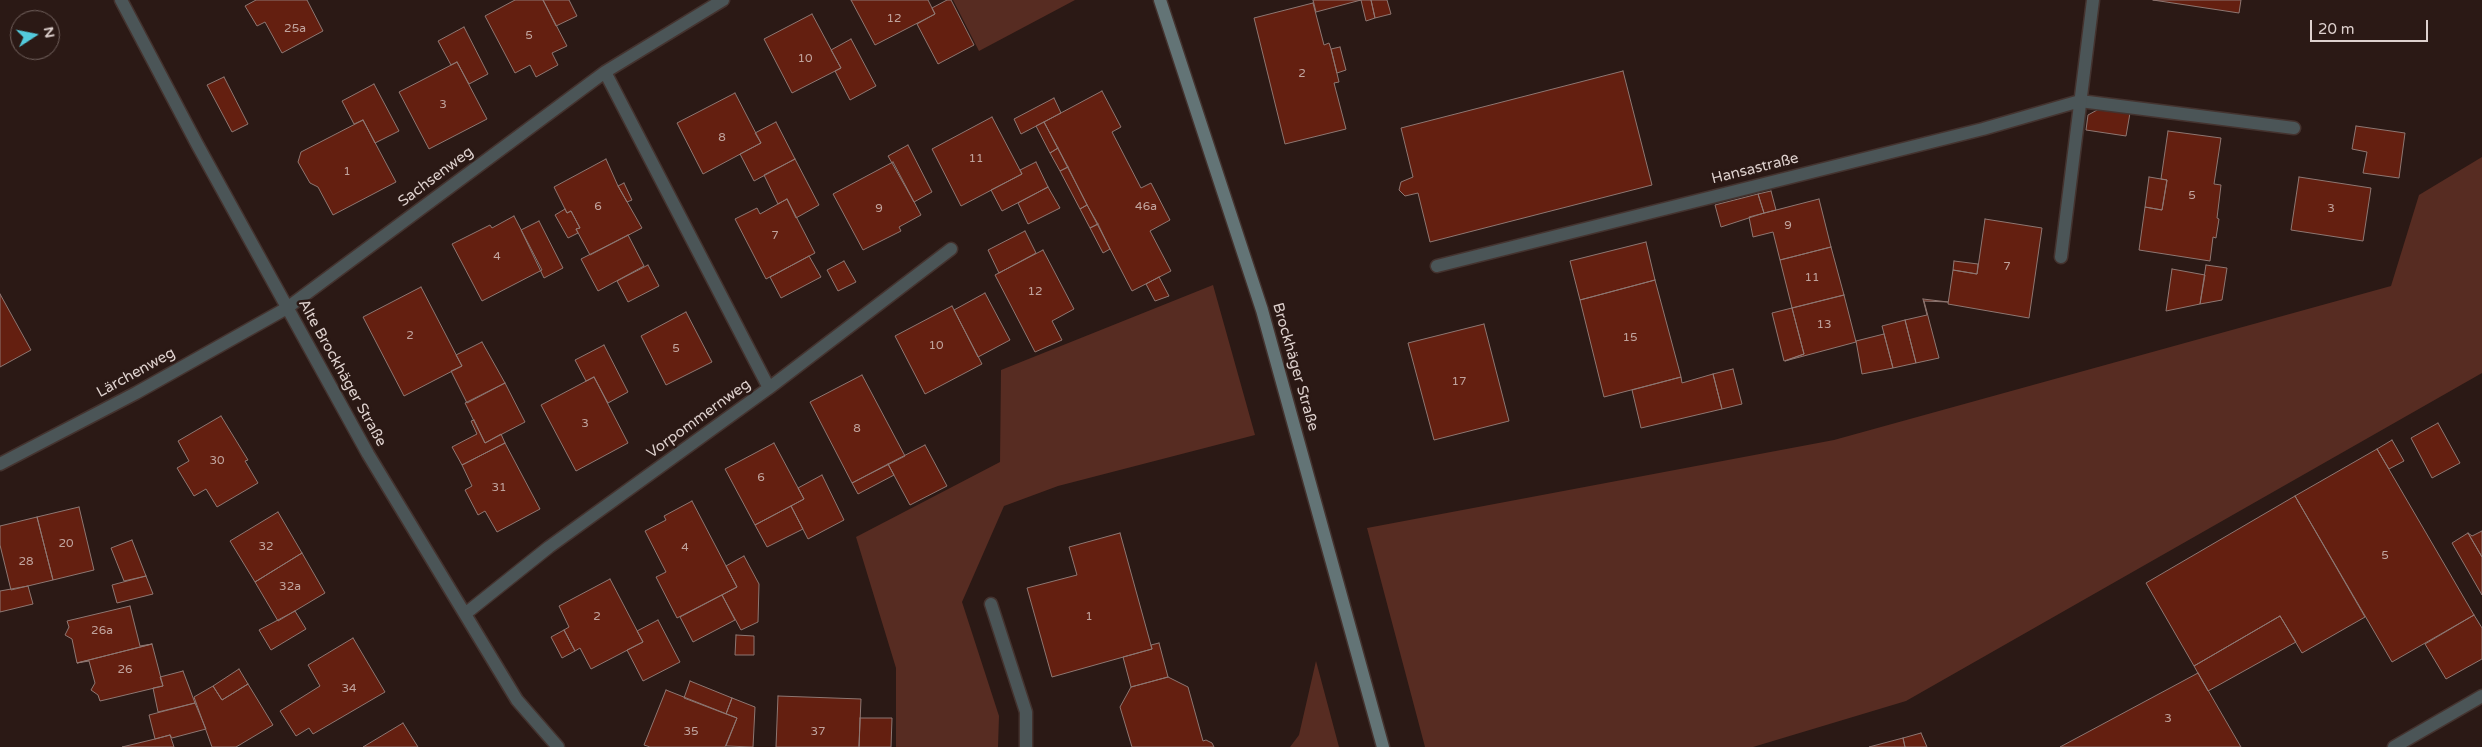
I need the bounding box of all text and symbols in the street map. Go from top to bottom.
north arrow [10,10,60,60]
scale bar [2312,10,2430,42]
house number: 12 [886,12,902,26]
text: 20 m [2318,20,2355,38]
house number: 25a [284,22,306,36]
text: N [40,25,59,39]
house number: 5 [525,29,533,43]
house number: 10 [797,52,813,66]
house number: 2 [1298,67,1306,81]
house number: 3 [439,98,447,112]
house number: 8 [718,131,726,145]
street label: Sachsenweg [395,143,477,211]
street label: Hansastraße [1710,149,1800,189]
house number: 11 [968,152,984,166]
house number: 1 [343,165,351,179]
house number: 5 [2188,189,2196,203]
house number: 6 [594,200,602,214]
house number: 46a [1135,200,1157,214]
house number: 9 [875,202,883,216]
house number: 3 [2327,202,2335,216]
house number: 9 [1784,219,1792,233]
house number: 7 [771,229,779,243]
house number: 4 [493,250,501,264]
house number: 7 [2003,260,2011,274]
house number: 11 [1804,271,1820,285]
house number: 12 [1027,285,1043,299]
street label: Alte Brockhäger Straße [294,296,390,450]
street label: Brockhäger Straße [1268,301,1322,433]
house number: 13 [1816,318,1832,332]
house number: 2 [406,329,414,343]
house number: 15 [1622,331,1638,345]
house number: 10 [928,339,944,353]
house number: 5 [672,342,680,356]
street label: Lärchenweg [94,344,178,402]
street label: Vorpommernweg [644,375,754,463]
house number: 17 [1451,375,1467,389]
house number: 3 [581,417,589,431]
house number: 8 [853,422,861,436]
house number: 30 [209,454,225,468]
house number: 6 [757,471,765,485]
house number: 31 [491,481,507,495]
house number: 20 [58,537,74,551]
house number: 32 [258,540,274,554]
house number: 4 [681,541,689,555]
house number: 5 [2381,549,2389,563]
house number: 28 [18,555,34,569]
house number: 32a [279,580,301,594]
house number: 2 [593,610,601,624]
house number: 1 [1085,610,1093,624]
house number: 26a [91,624,113,638]
house number: 26 [117,663,133,677]
house number: 34 [341,682,357,696]
house number: 3 [2164,712,2172,726]
house number: 35 [683,725,699,739]
house number: 37 [810,725,826,739]

